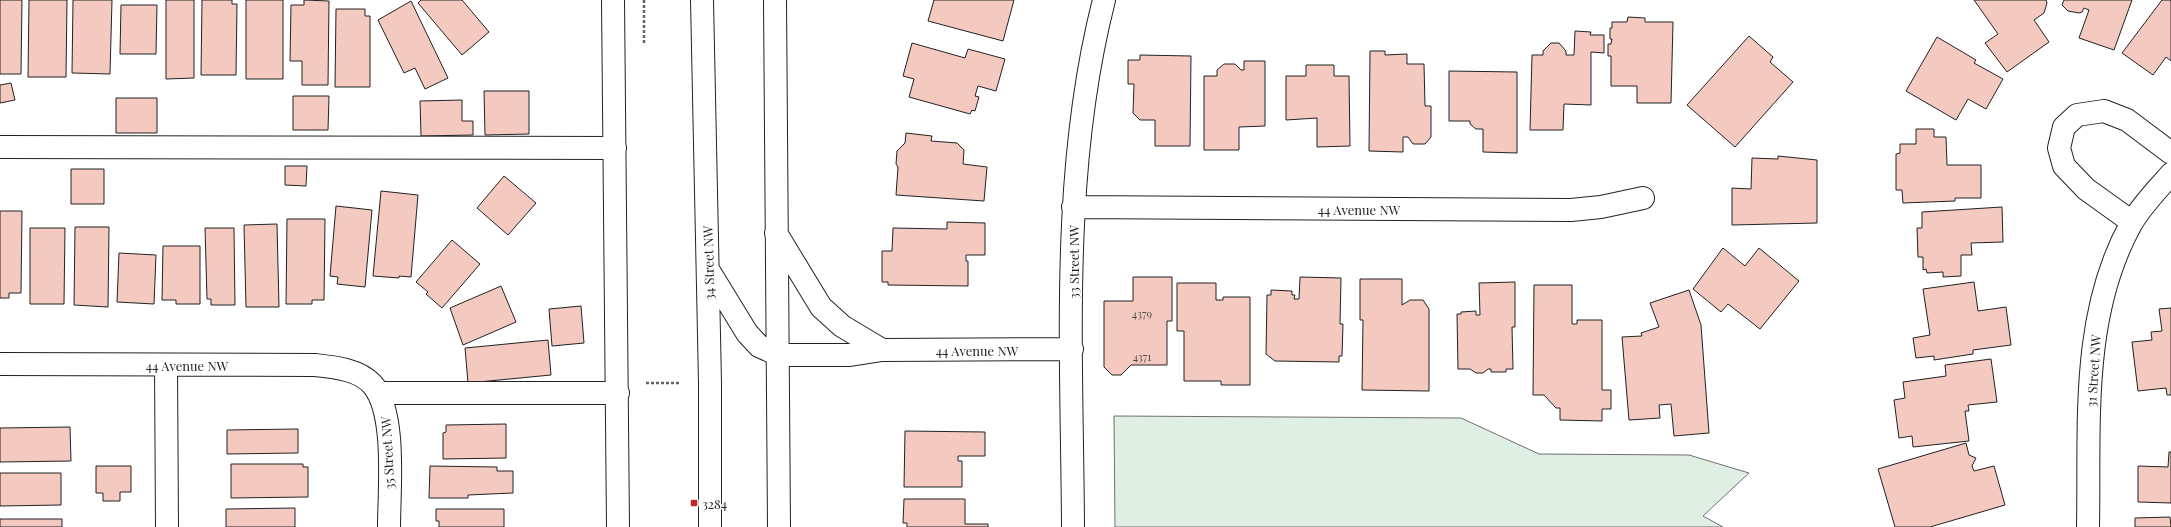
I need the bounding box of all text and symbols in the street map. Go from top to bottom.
street label: 44 Avenue NW [1318,201,1401,218]
street label: 34 Street NW [699,225,717,300]
street label: 33 Street NW [1065,225,1082,299]
house number: 4379 [1132,306,1153,321]
street label: 31 Street NW [2082,334,2104,408]
street label: 44 Avenue NW [936,342,1019,359]
house number: 4371 [1133,349,1151,364]
street label: 44 Avenue NW [146,357,229,374]
street label: 35 Street NW [377,416,397,490]
place label: 3284 [702,495,727,512]
marker: 3284 [689,498,699,508]

